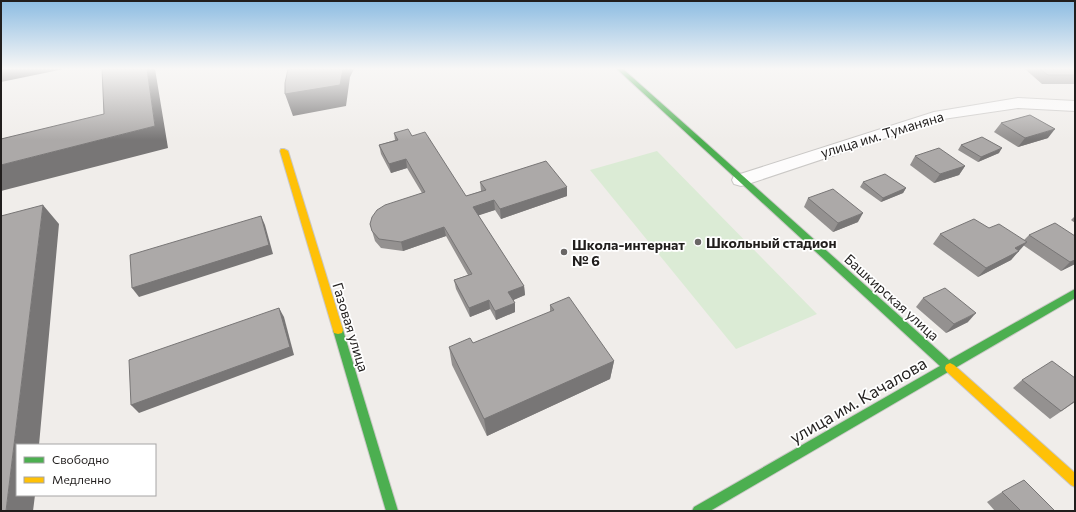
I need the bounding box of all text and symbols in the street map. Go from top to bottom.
street label: улица им. Туманяна [818,107,946,161]
place label: Школьный стадион [706,234,837,251]
place label: Школа-интернат № 6 [572,236,685,269]
marker: Школьный стадион [693,237,703,247]
marker: Школа-интернат № 6 [559,247,569,257]
street label: Башкирская улица [841,250,943,344]
street label: Газовая улица [329,280,373,374]
street label: улица им. Качалова [786,352,930,448]
legend [16,444,156,496]
text: Свободно [52,452,109,466]
text: Медленно [52,472,111,486]

